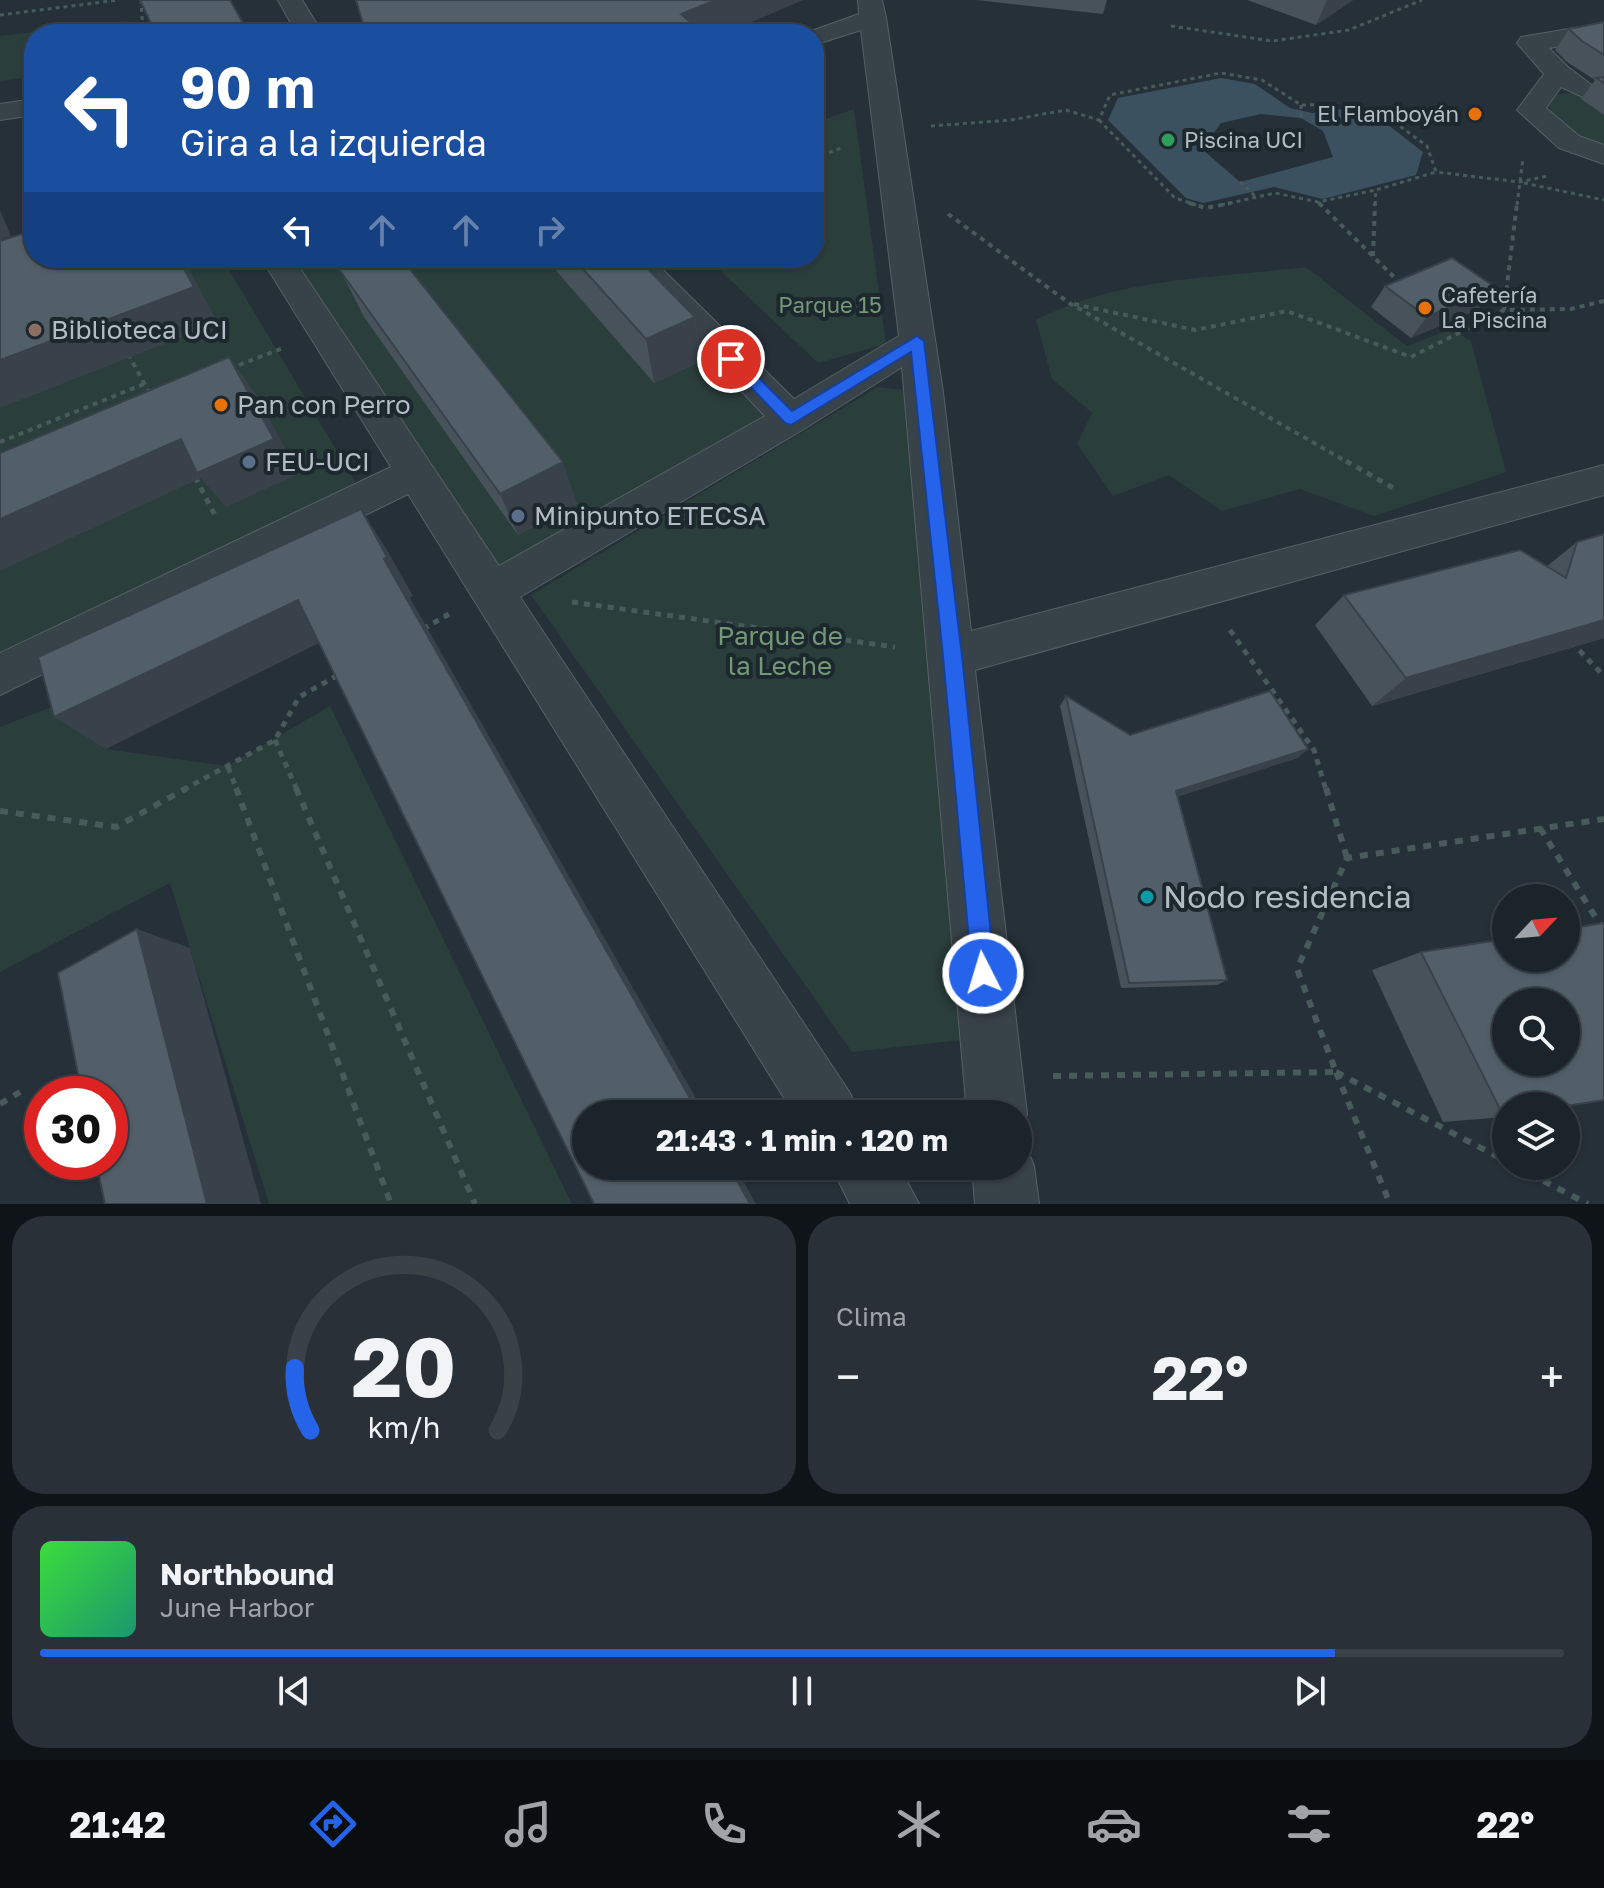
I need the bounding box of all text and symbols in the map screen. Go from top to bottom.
text: 90 m [180,53,315,120]
icon: left [48,56,152,160]
place label: El Flamboyán [1317,100,1459,127]
marker: El Flamboyán [1466,105,1484,123]
text: Gira a la izquierda [180,121,487,164]
place label: Piscina UCI [1184,126,1303,153]
marker: Piscina UCI [1159,131,1177,149]
icon: left [276,208,320,252]
icon: ahead [360,208,404,252]
icon: ahead [444,208,488,252]
icon: right [528,208,572,252]
place label: Cafetería La Piscina [1441,281,1548,333]
park label: Parque 15 [778,291,882,318]
marker: Cafetería La Piscina [1416,299,1434,317]
place label: Biblioteca UCI [51,314,228,345]
marker: Biblioteca UCI [26,321,44,339]
pin [697,325,765,393]
icon: arrive [709,337,753,381]
place label: Pan con Perro [237,389,411,420]
marker: Pan con Perro [212,396,230,414]
place label: FEU-UCI [265,446,370,477]
marker: FEU-UCI [240,453,258,471]
place label: Minipunto ETECSA [534,500,766,531]
marker: Minipunto ETECSA [509,507,527,525]
park label: Parque de la Leche [717,620,843,681]
place label: Nodo residencia [1163,877,1412,915]
north arrow [1492,884,1580,972]
map controls [1492,884,1580,1180]
marker: Nodo residencia [1138,888,1156,906]
position arrow [941,931,1025,1015]
button: search [1492,988,1580,1076]
speed limit sign: 30 [24,1076,128,1180]
button: layers [1492,1092,1580,1180]
text: 21:43 · 1 min · 120 m [656,1122,948,1158]
text: Clima [836,1301,907,1332]
text: 20 [352,1315,456,1415]
text: 22° [1152,1341,1248,1413]
text: − [836,1350,860,1403]
text: + [1540,1350,1564,1403]
text: km/h [368,1410,440,1444]
text: Northbound [160,1556,334,1592]
text: June Harbor [160,1592,314,1623]
icon: previous [272,1669,316,1713]
icon: pause [780,1669,824,1713]
icon: next [1288,1669,1332,1713]
icon: directions [305,1796,361,1852]
icon: music [500,1796,556,1852]
icon: phone [696,1796,752,1852]
icon: climate [891,1796,947,1852]
icon: car [1086,1796,1142,1852]
icon: filters [1281,1796,1337,1852]
text: 21:42 [70,1803,166,1846]
text: 22° [1476,1803,1534,1846]

